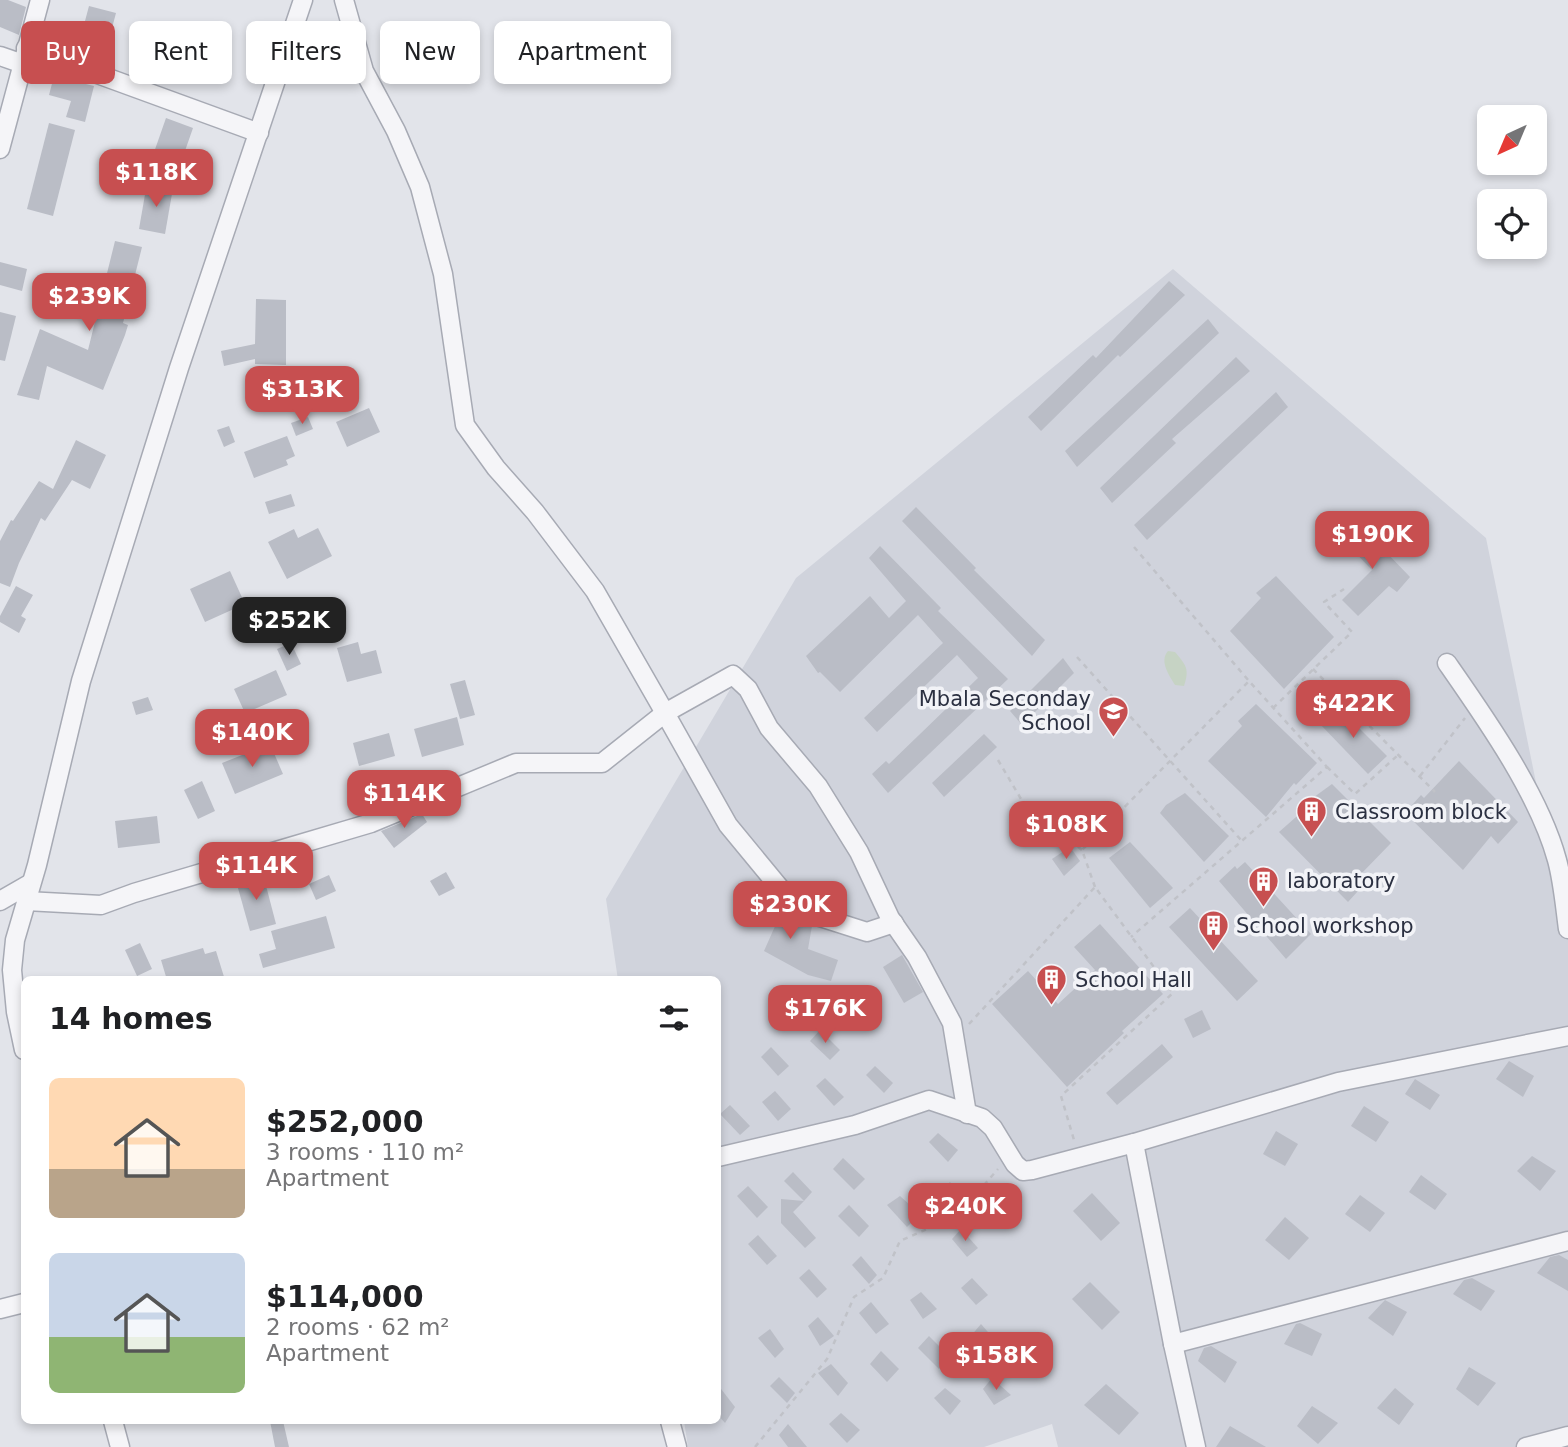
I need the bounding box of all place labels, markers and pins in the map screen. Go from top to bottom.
pin: $118K [107,150,205,209]
pin: $239K [40,274,138,333]
pin: $313K [253,366,351,426]
pin: $190K [1323,512,1421,571]
pin: $252K [240,598,338,657]
pin: $422K [1304,680,1402,740]
place label: Mbala Seconday School [919,687,1091,735]
school or university icon: Mbala Seconday School [1097,694,1131,738]
pin: $140K [203,710,301,769]
pin: $114K [355,770,453,830]
building icon: Classroom block [1295,795,1329,839]
place label: Classroom block [1335,800,1508,824]
pin: $108K [1017,802,1115,861]
pin: $114K [207,842,305,902]
building icon: laboratory [1247,864,1281,908]
place label: laboratory [1287,869,1396,893]
pin: $230K [741,881,839,941]
building icon: School workshop [1196,909,1230,953]
place label: School workshop [1236,914,1414,938]
building icon: School Hall [1035,963,1069,1007]
place label: School Hall [1075,968,1192,992]
pin: $176K [776,986,874,1045]
pin: $240K [916,1184,1014,1243]
pin: $158K [947,1332,1045,1392]

